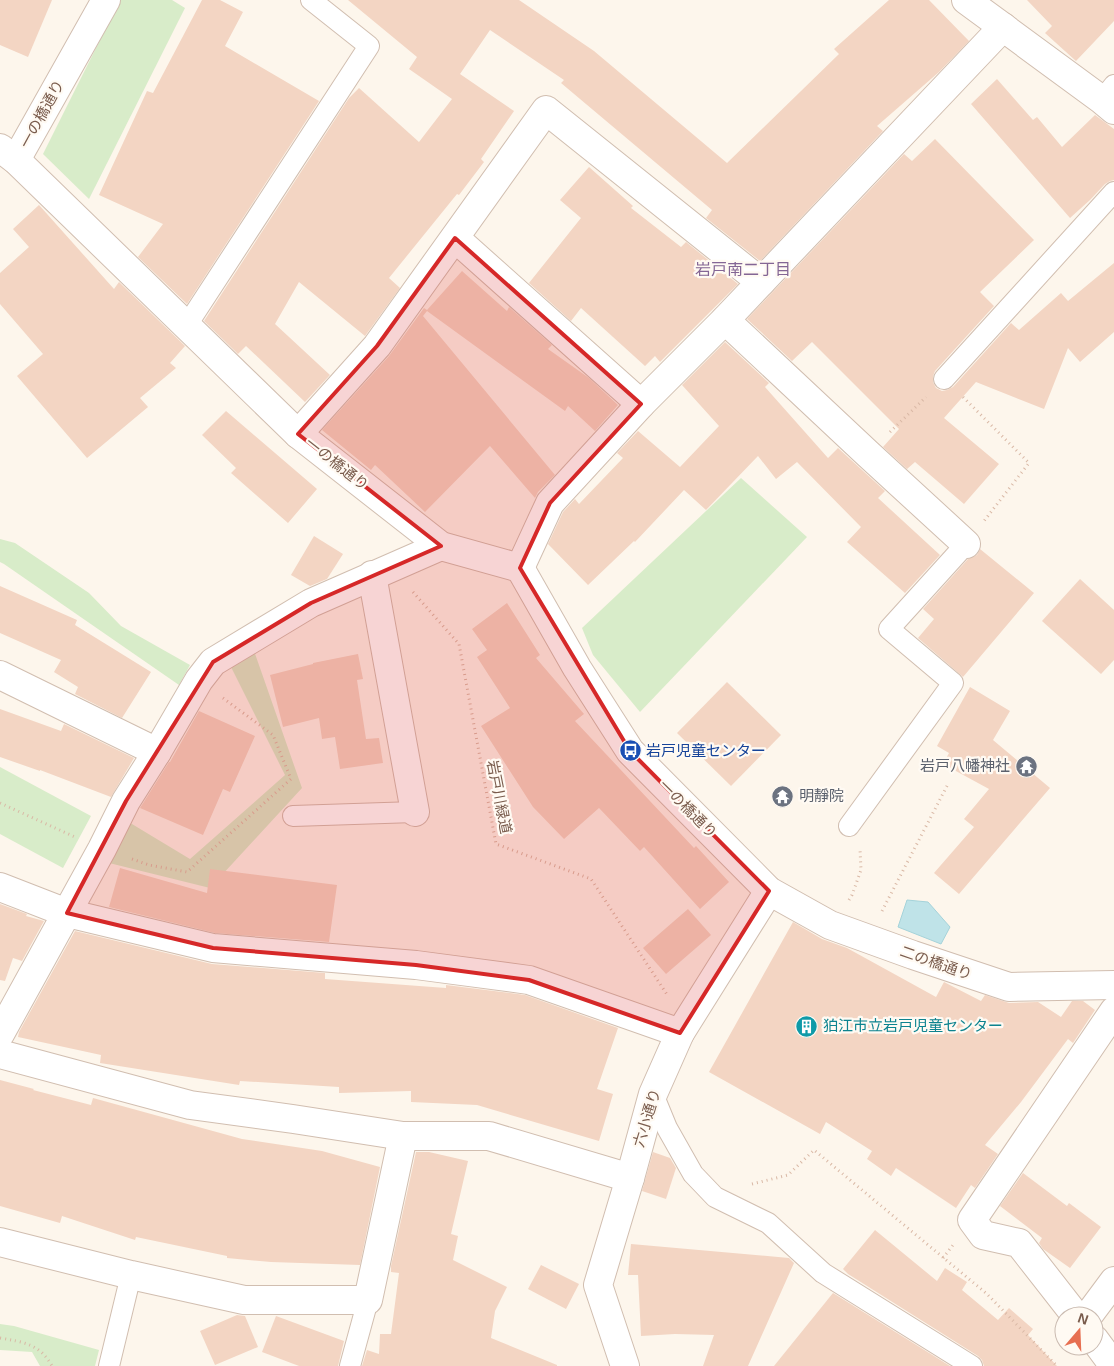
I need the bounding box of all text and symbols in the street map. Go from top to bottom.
street label: 一の橋通り [16,77,67,151]
district label: 岩戸南二丁目 [695,261,791,278]
street label: 一の橋通り [303,434,372,493]
bus stop icon: 岩戸児童センター [618,739,642,763]
place label: 岩戸児童センター [646,742,766,759]
temple icon: 岩戸八幡神社 [1014,754,1038,778]
place label: 岩戸八幡神社 [920,757,1010,774]
street label: 岩戸川緑道 [484,758,515,835]
street label: 一の橋通り [656,776,721,841]
temple icon: 明靜院 [771,784,795,808]
place label: 明靜院 [799,787,844,804]
street label: 二の橋通り [898,942,974,983]
building icon: 狛江市立岩戸児童センター [795,1014,819,1038]
place label: 狛江市立岩戸児童センター [823,1017,1003,1034]
street label: 六小通り [630,1087,663,1149]
north arrow [1054,1306,1104,1356]
text: N [1076,1309,1091,1328]

